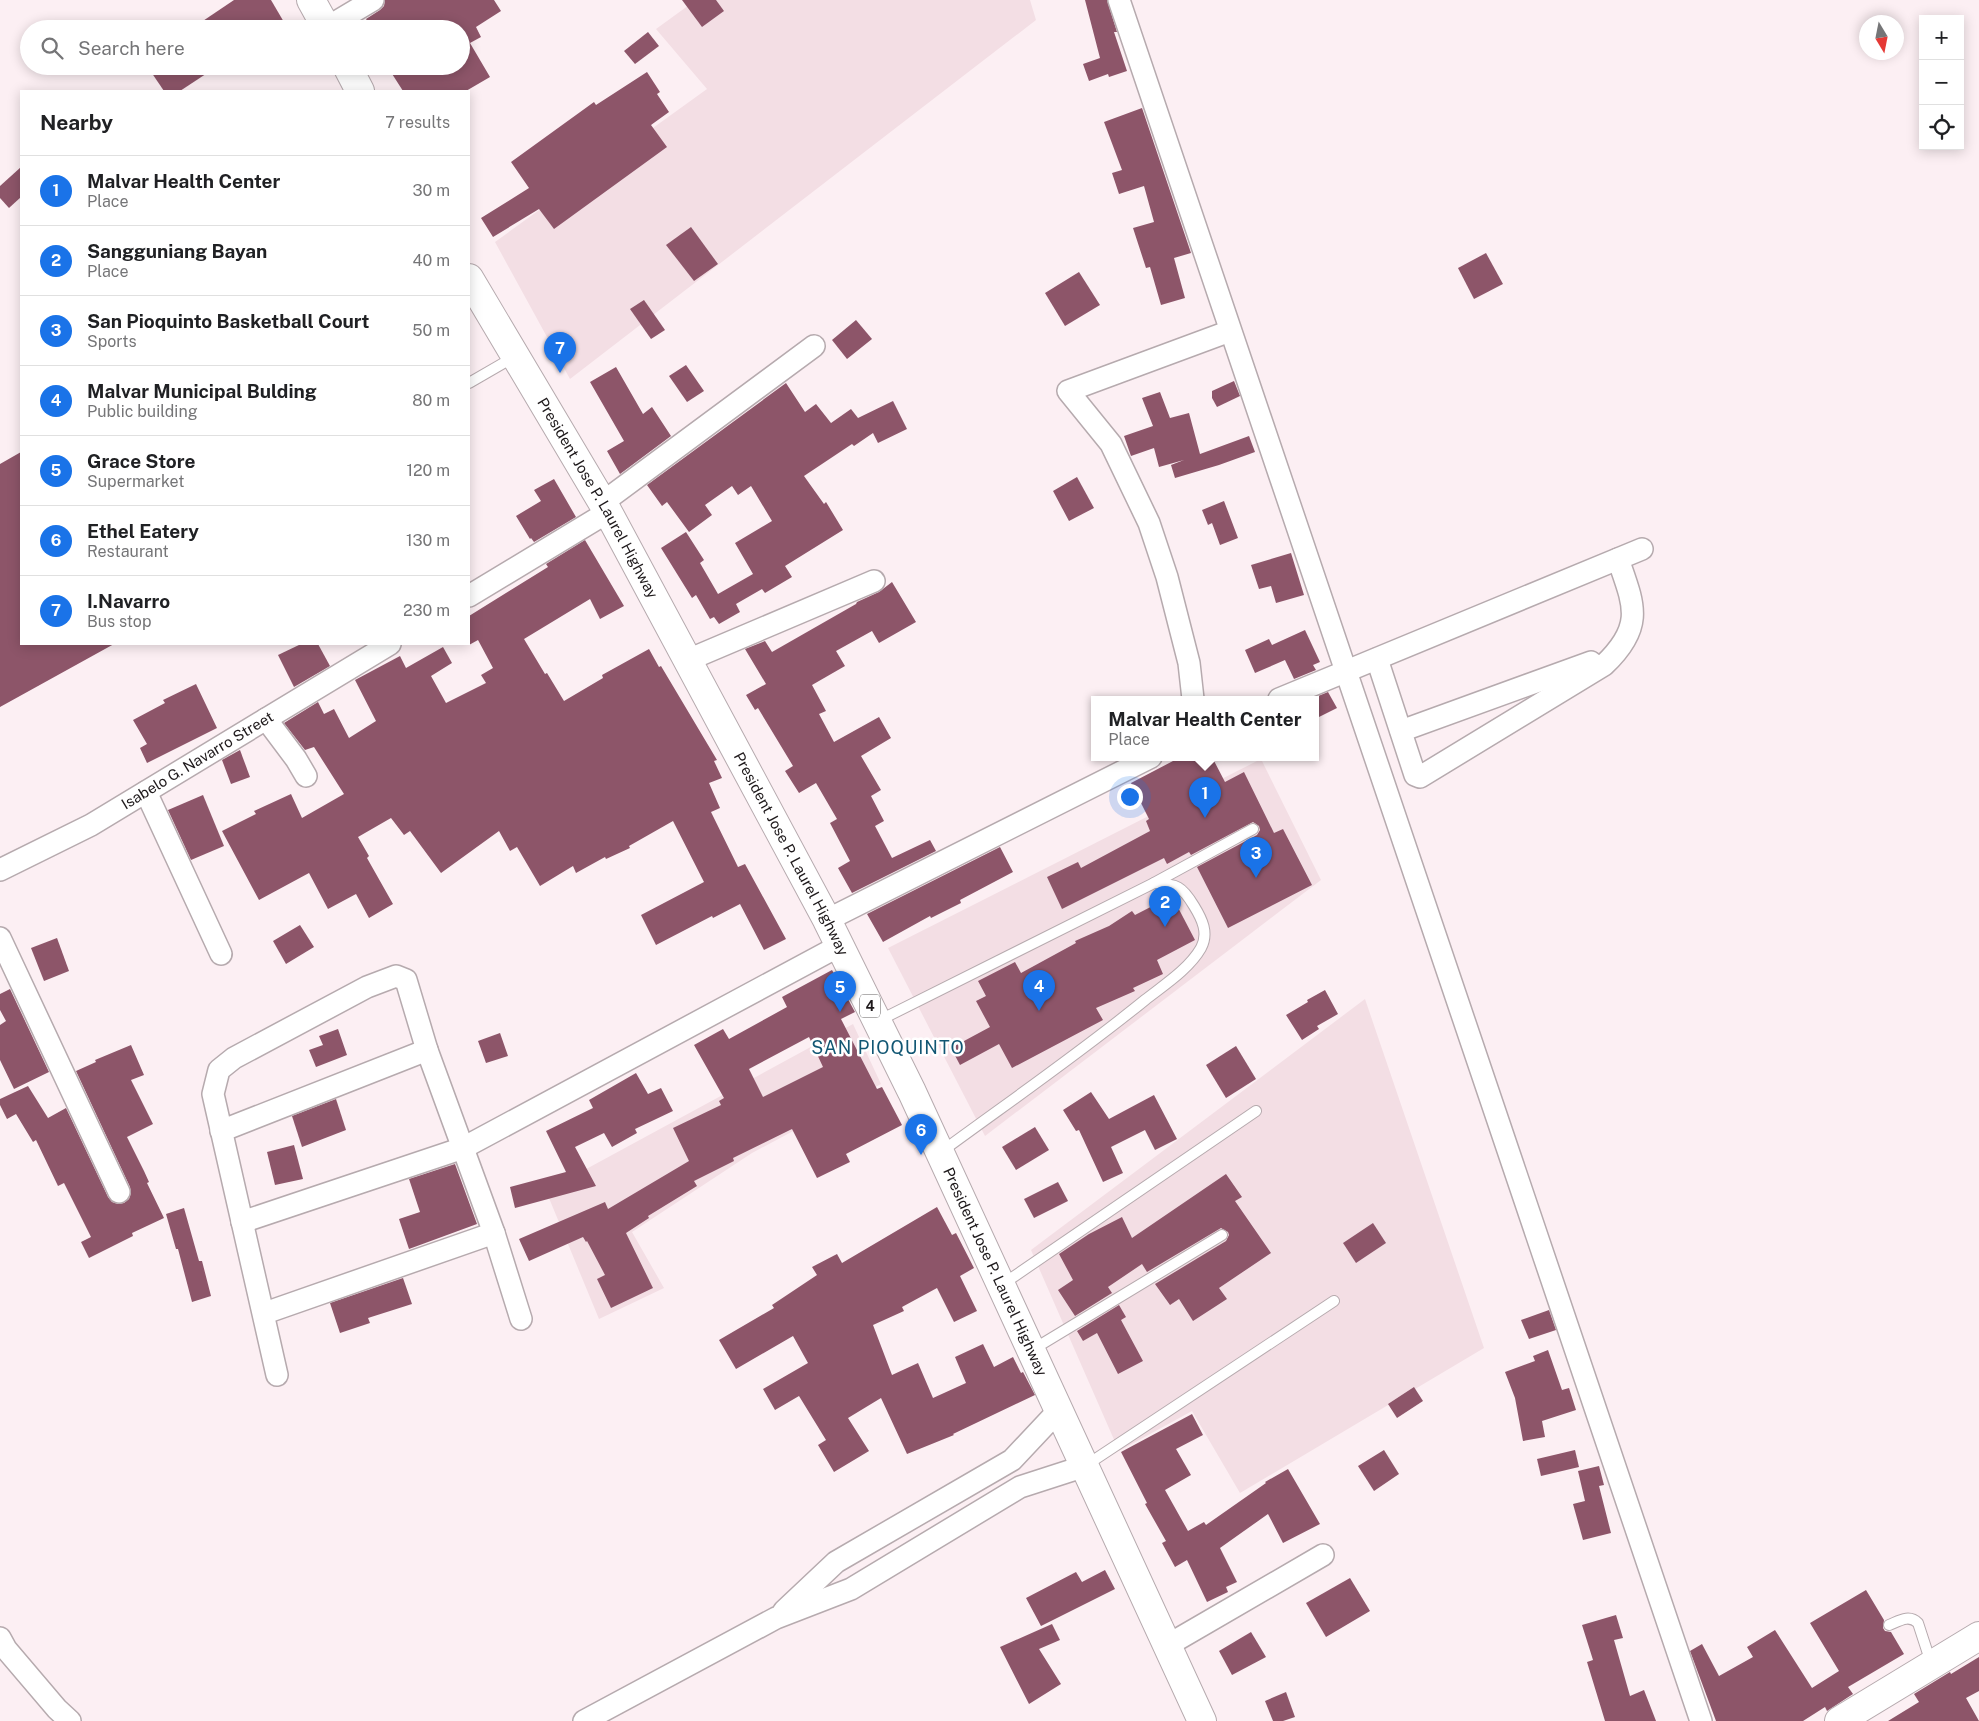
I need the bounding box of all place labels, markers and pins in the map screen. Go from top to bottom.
pin: 7 [544,332,576,373]
pin: 1 [1189,777,1221,818]
pin: 3 [1240,837,1272,878]
pin: 2 [1149,886,1181,927]
pin: 4 [1023,970,1055,1011]
pin: 5 [824,971,856,1012]
pin: 6 [905,1114,937,1155]

